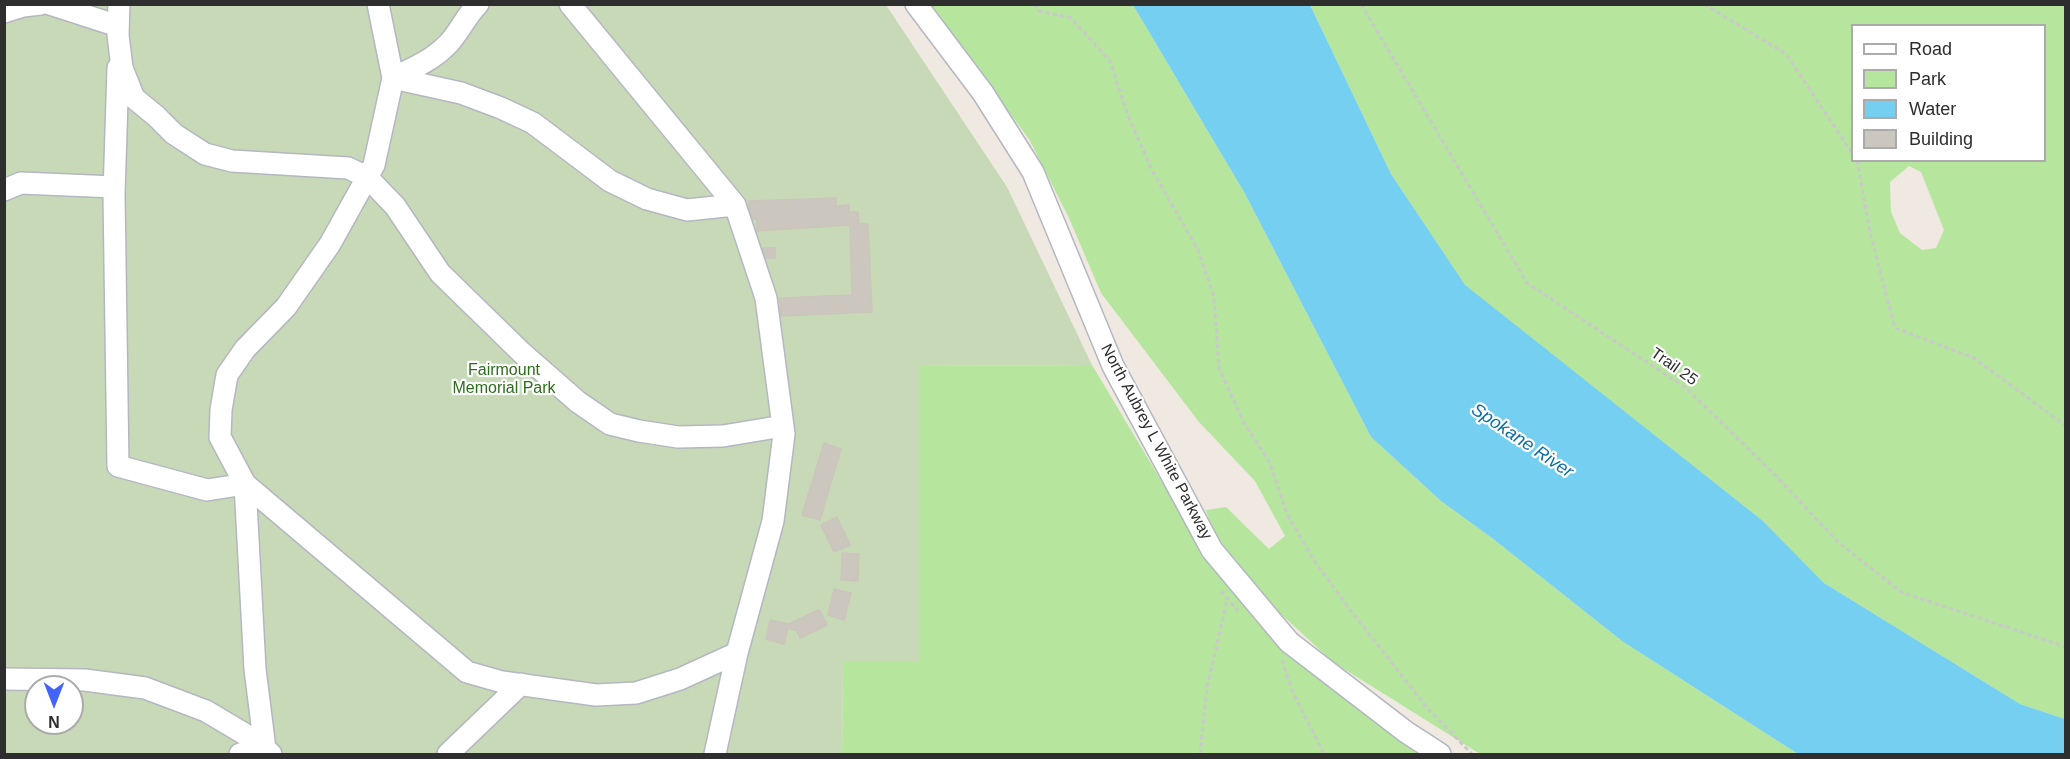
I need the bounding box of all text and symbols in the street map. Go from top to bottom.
legend [1851,24,2046,162]
text: Road [1909,39,1952,59]
text: Park [1909,69,1946,89]
text: Water [1909,99,1956,119]
text: Building [1909,129,1973,149]
street label: North Aubrey L White Parkway [1096,341,1216,543]
street label: Trail 25 [1647,344,1701,390]
park label: Fairmount Memorial Park [452,361,556,399]
water label: Spokane River [1467,399,1577,483]
north arrow [24,675,84,735]
text: N [48,713,60,730]

